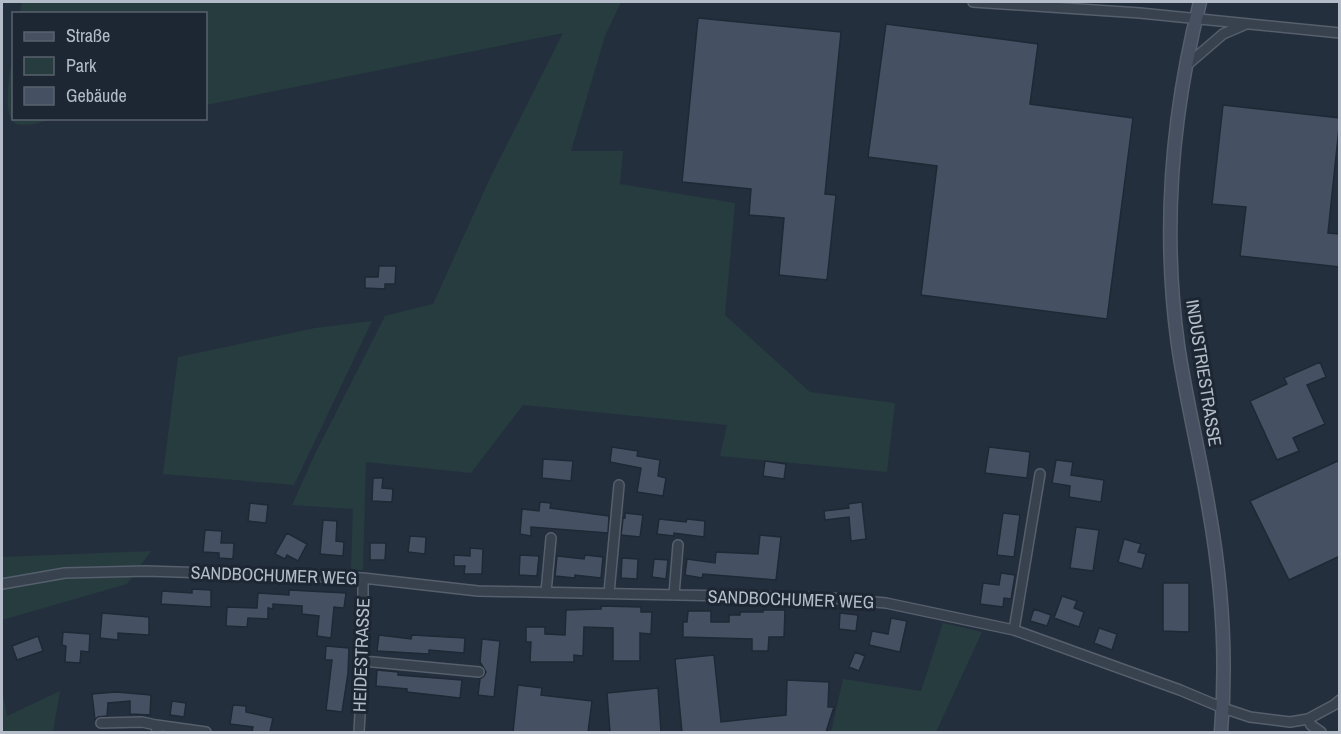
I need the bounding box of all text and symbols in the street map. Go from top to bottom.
legend [12,12,207,120]
text: Straße [66,23,110,48]
text: Park [66,53,97,78]
text: Gebäude [66,83,127,108]
street label: INDUSTRIESTRASSE [1180,298,1228,448]
street label: SANDBOCHUMER WEG [190,560,358,590]
street label: SANDBOCHUMER WEG [707,584,875,614]
street label: HEIDESTRASSE [347,598,375,712]

